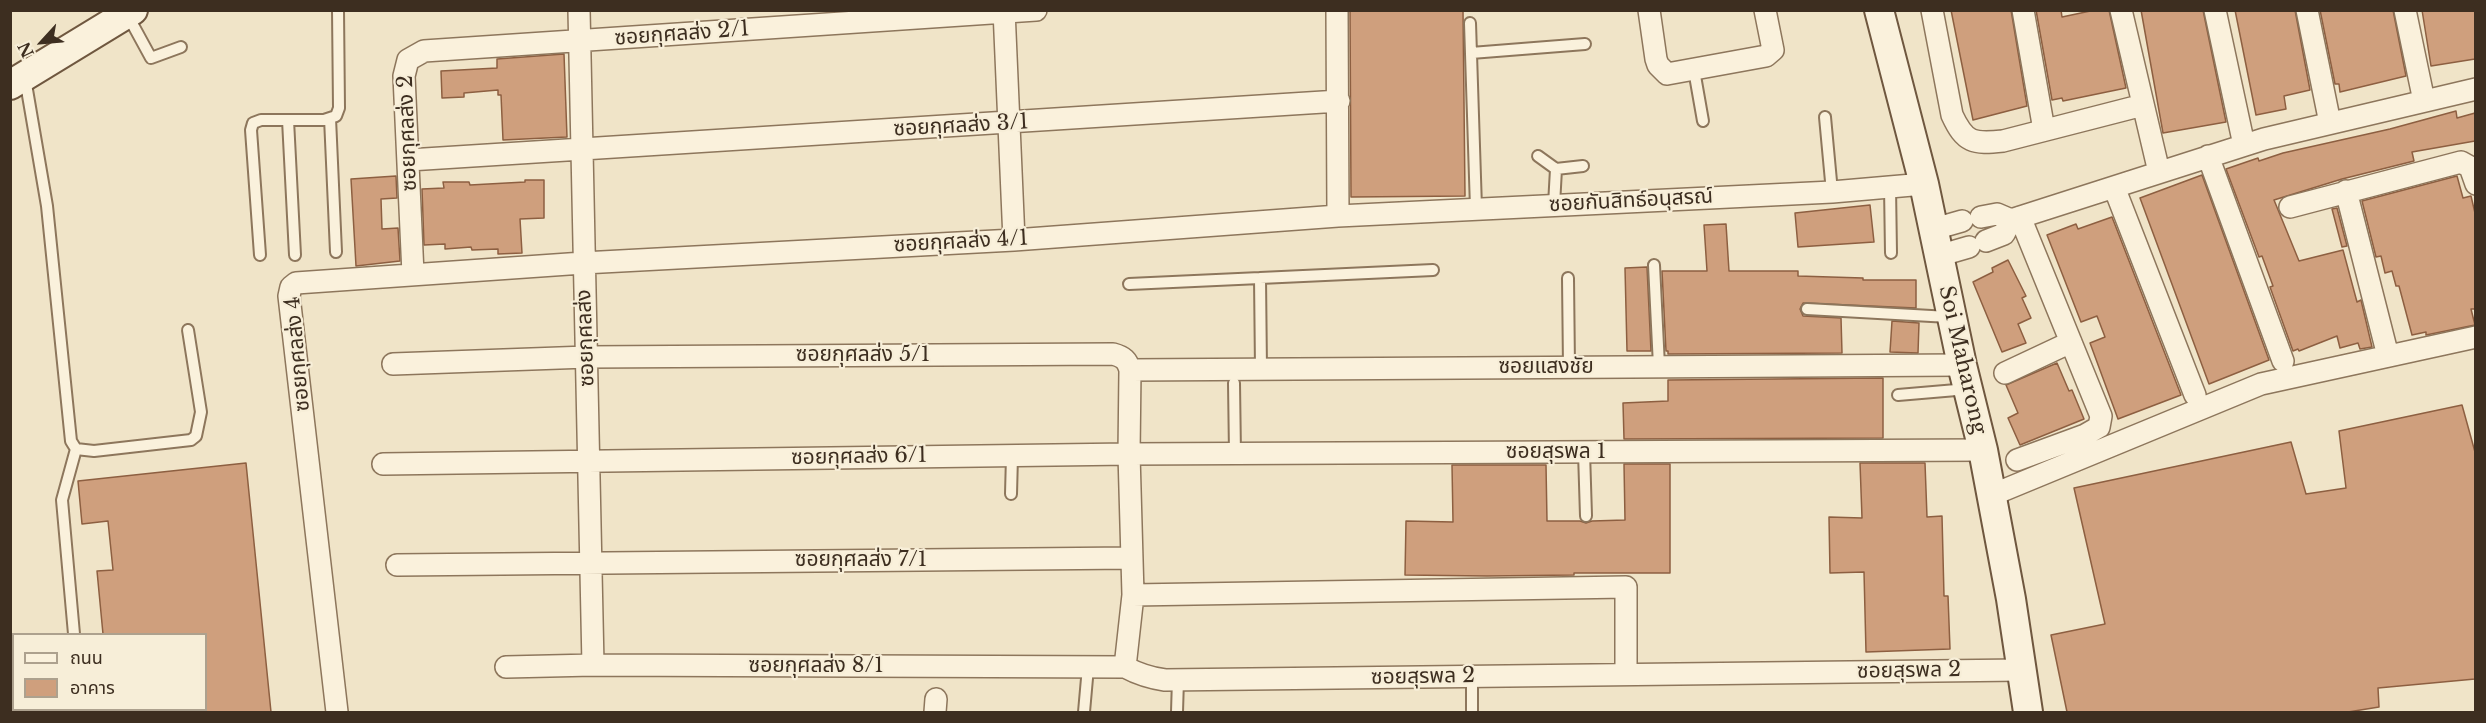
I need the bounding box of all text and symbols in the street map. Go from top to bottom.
north arrow [12,12,72,72]
street label: ซอยกุศลส่ง 2/1 [614,17,750,51]
text: N [14,39,38,61]
street label: ซอยกุศลส่ง 2 [393,74,423,192]
street label: ซอยกุศลส่ง 3/1 [893,110,1029,142]
street label: ซอยกันสิทธ์อนุสรณ์ [1548,184,1714,218]
street label: ซอยกุศลส่ง 4/1 [893,226,1029,258]
street label: Soi Maharong [1933,283,1991,437]
street label: ซอยกุศลส่ง [572,289,600,387]
street label: ซอยกุศลส่ง 4 [280,295,316,413]
street label: ซอยกุศลส่ง 5/1 [796,342,930,368]
street label: ซอยแสงชัย [1498,354,1594,380]
street label: ซอยสุรพล 1 [1506,439,1606,465]
street label: ซอยกุศลส่ง 6/1 [791,443,927,471]
street label: ซอยกุศลส่ง 7/1 [795,547,927,573]
legend [12,633,207,711]
text: ถนน [70,647,103,669]
street label: ซอยกุศลส่ง 8/1 [748,653,884,679]
street label: ซอยสุรพล 2 [1857,657,1961,685]
street label: ซอยสุรพล 2 [1371,663,1475,691]
text: อาคาร [70,677,115,699]

